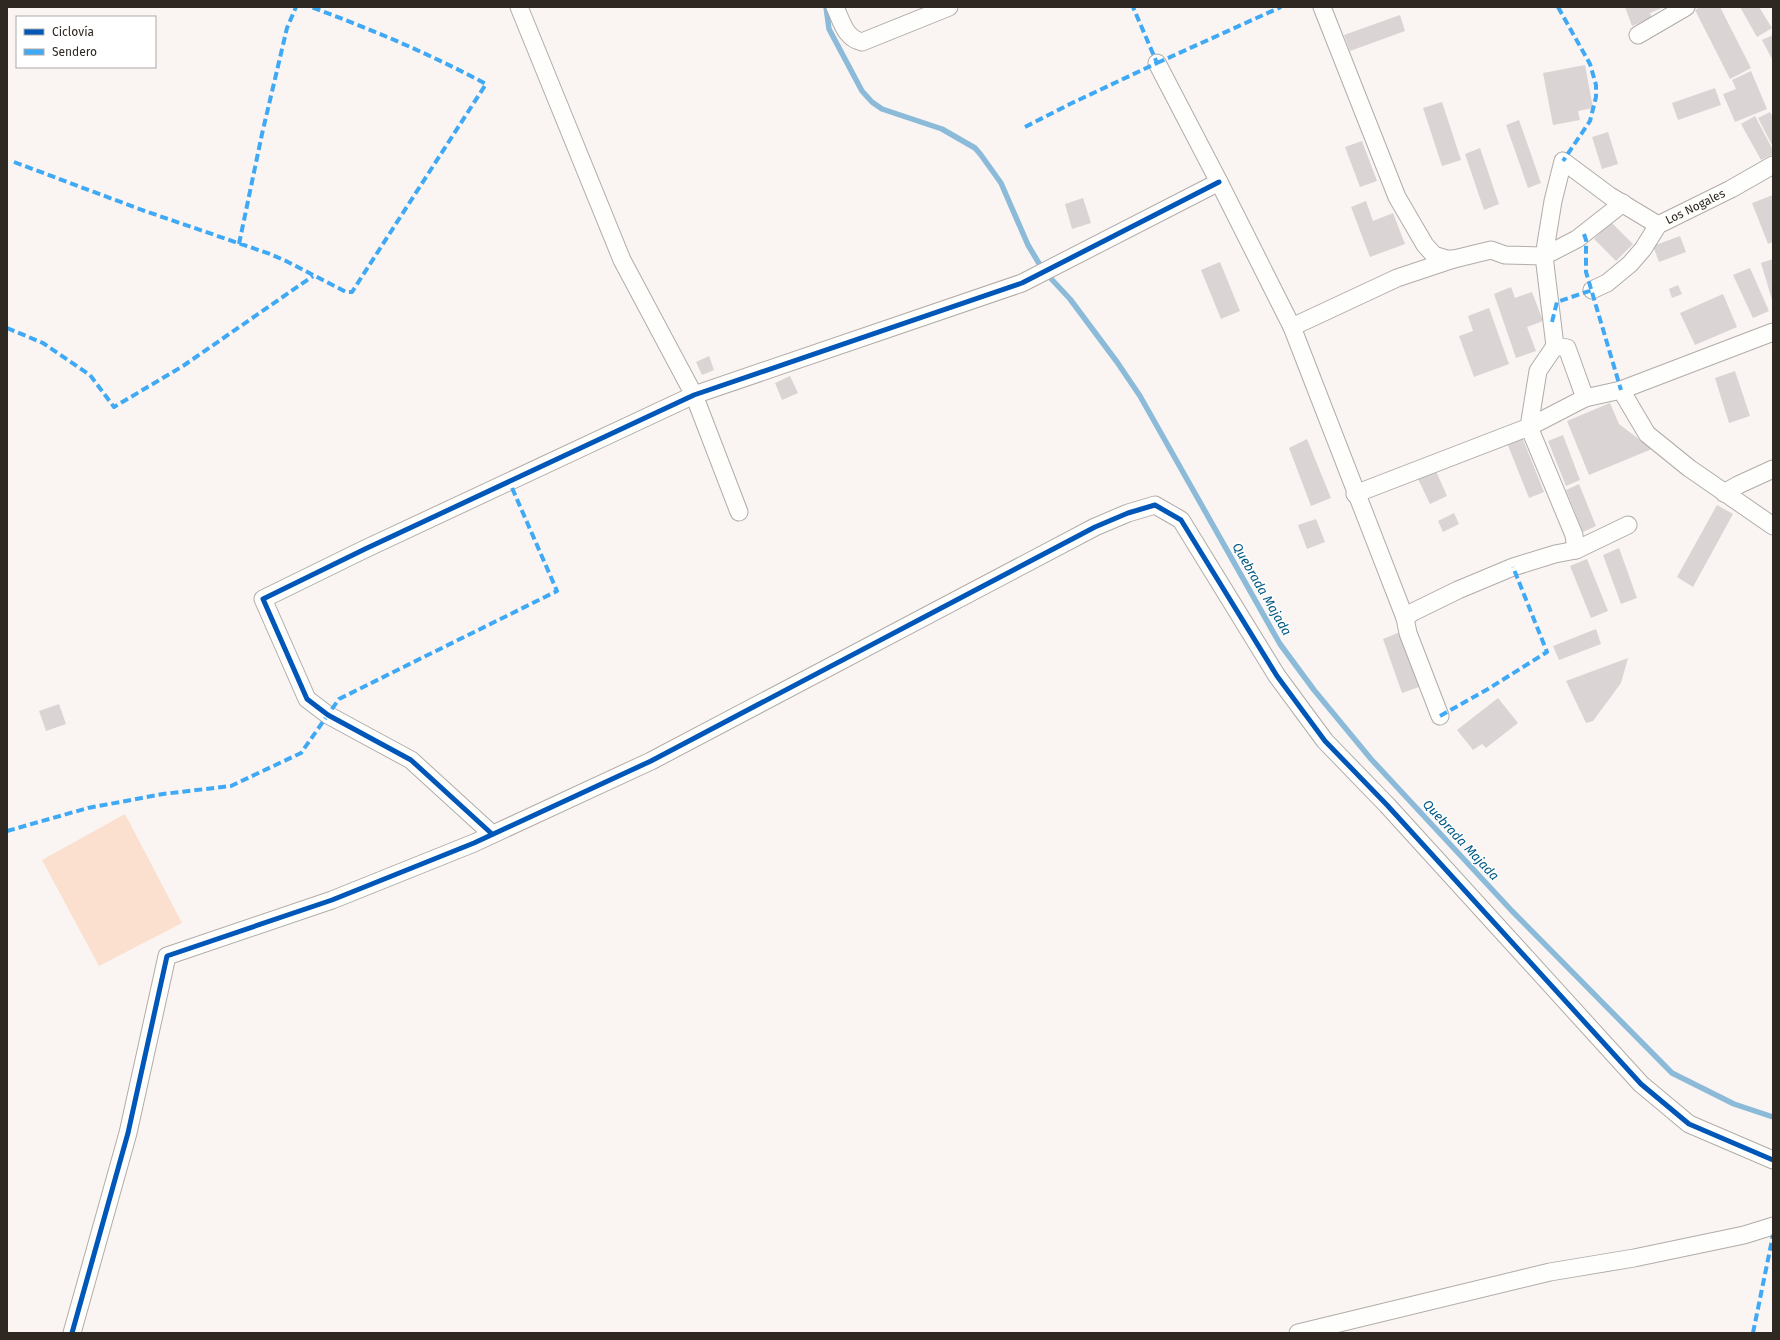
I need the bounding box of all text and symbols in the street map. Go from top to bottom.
legend [16,16,156,68]
text: Ciclovía [52,25,94,39]
text: Sendero [52,45,97,59]
street label: Los Nogales [1663,186,1728,227]
water label: Quebrada Majada [1229,540,1295,638]
water label: Quebrada Majada [1420,797,1502,883]

